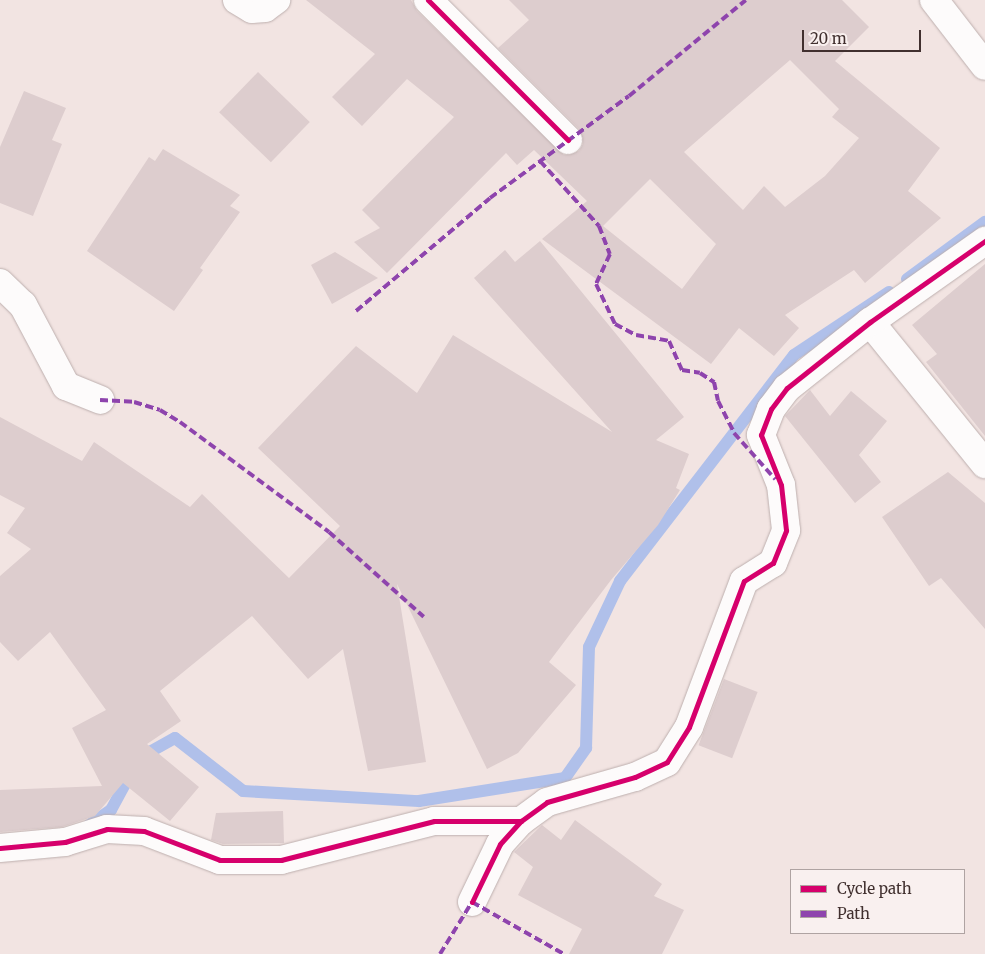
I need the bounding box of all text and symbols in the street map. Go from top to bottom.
scale bar [805,20,924,52]
text: 20 m [810,29,847,48]
legend [790,869,965,934]
text: Cycle path [837,879,912,898]
text: Path [837,904,870,923]

